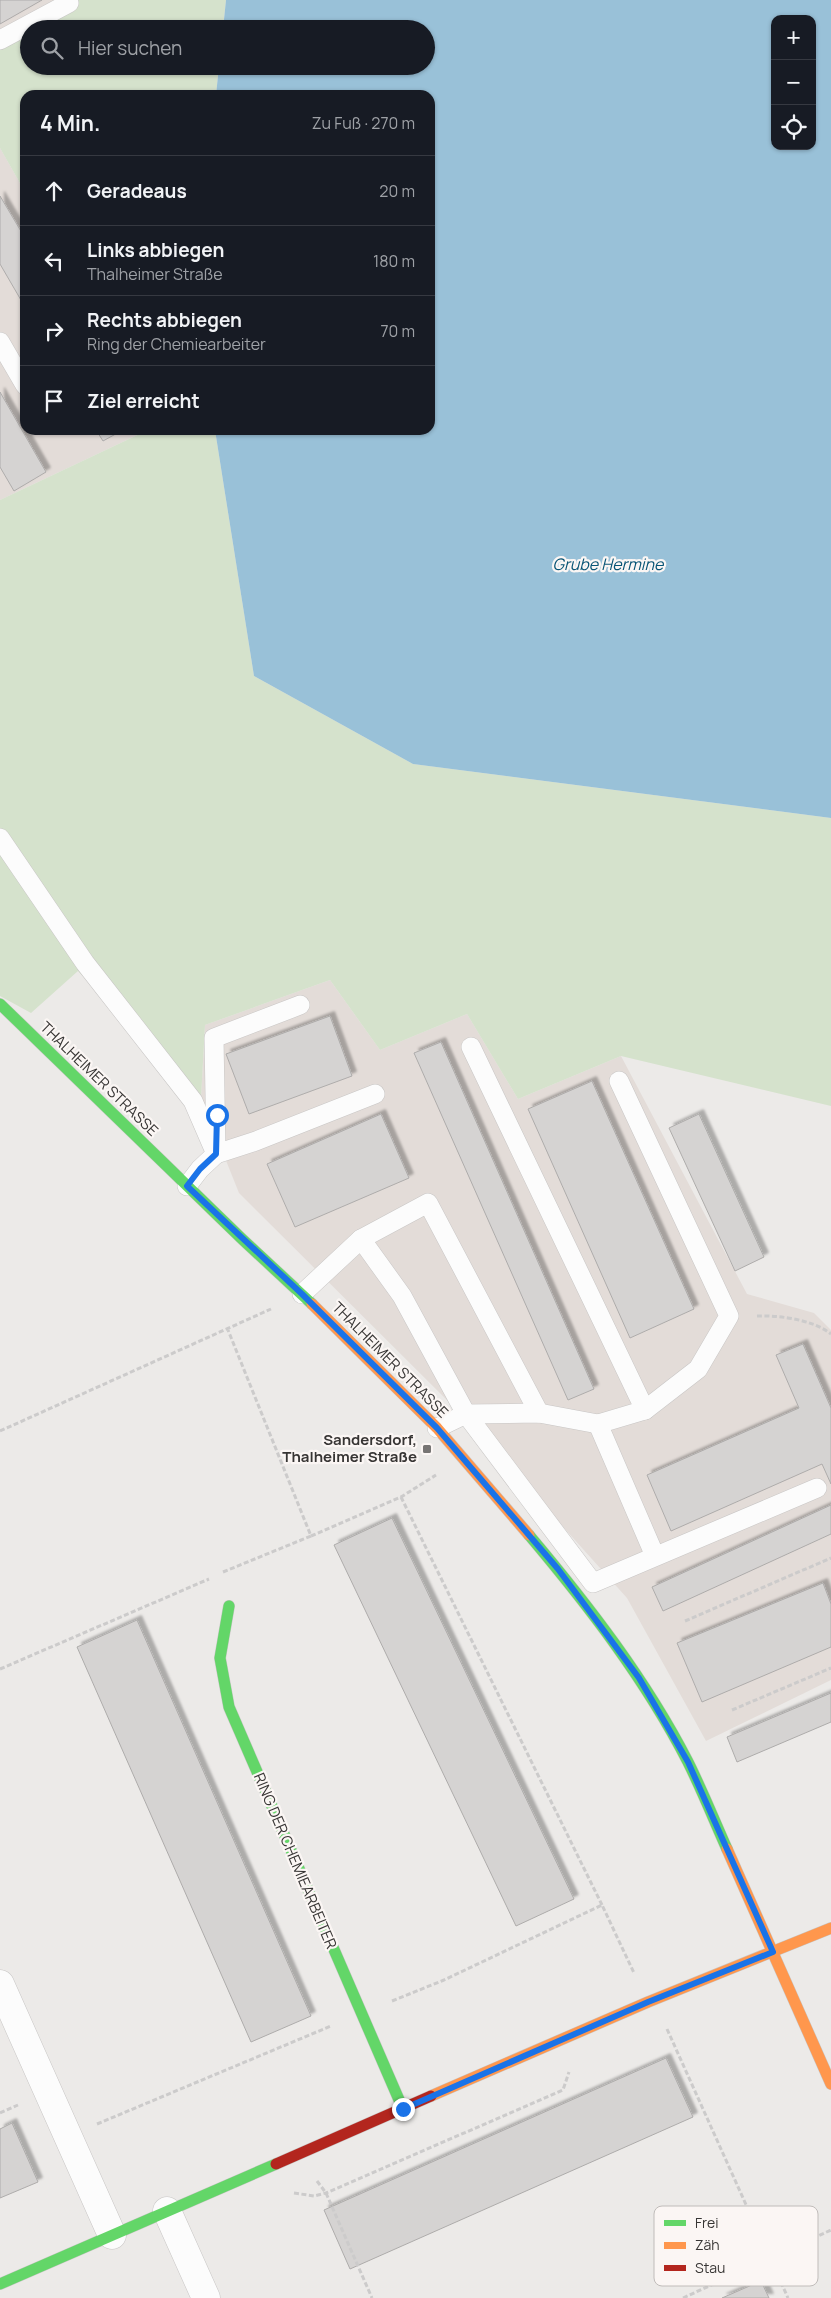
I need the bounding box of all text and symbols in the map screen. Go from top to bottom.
map controls [771,15,816,150]
button: + [771,15,816,60]
search box [20,20,435,75]
icon: search [38,34,66,62]
text: Hier suchen [78,35,182,61]
button: − [771,60,816,105]
button: locate [771,105,816,150]
text: 4 Min. [40,109,100,137]
text: Zu Fuß · 270 m [312,112,415,134]
icon: ahead [40,177,68,205]
text: Geradeaus [87,178,187,204]
text: 20 m [379,180,415,202]
text: Links abbiegen [87,237,224,263]
icon: left [40,247,68,275]
text: 180 m [373,250,415,272]
text: Thalheimer Straße [87,263,223,285]
text: Rechts abbiegen [87,307,242,333]
icon: right [40,317,68,345]
text: 70 m [380,320,415,342]
text: Ring der Chemiearbeiter [87,333,266,355]
icon: arrive [40,387,68,415]
text: Ziel erreicht [87,388,200,414]
water label: Grube Hermine [553,553,665,575]
street label: THALHEIMER STRASSE [36,1017,163,1141]
route start [206,1104,229,1127]
street label: THALHEIMER STRASSE [328,1297,453,1422]
place label: Sandersdorf, Thalheimer Straße [282,1429,417,1467]
marker: Sandersdorf, Thalheimer Straße [421,1443,433,1455]
street label: RING DER CHEMIEARBEITER [249,1770,342,1952]
route end [392,2098,415,2121]
legend [654,2206,818,2286]
text: Frei [695,2213,718,2232]
text: Zäh [695,2235,720,2254]
text: Stau [695,2258,725,2277]

